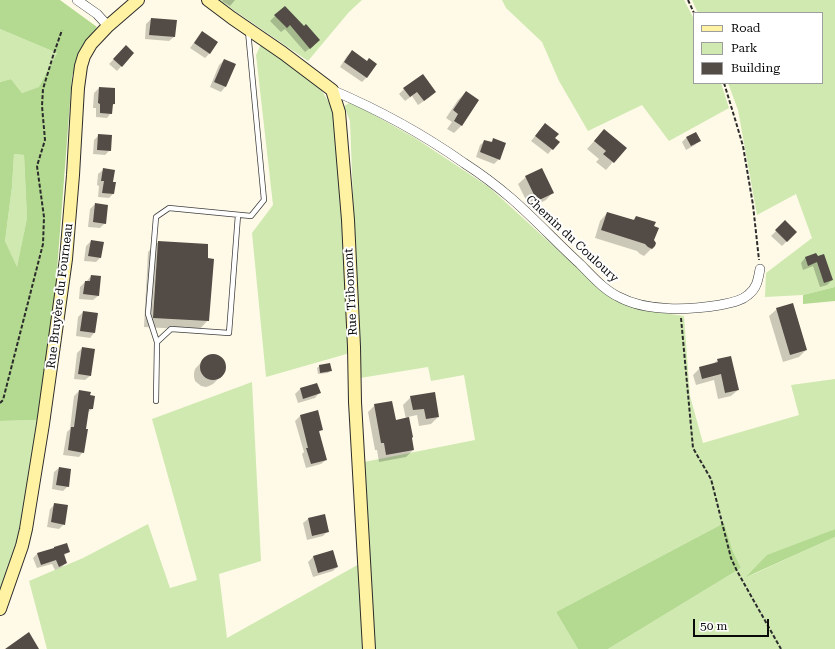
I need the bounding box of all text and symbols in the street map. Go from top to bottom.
legend [693,12,823,84]
text: Road [731,21,760,35]
text: Park [731,41,757,55]
text: Building [731,61,780,75]
street label: Chemin du Couloury [523,192,621,286]
street label: Rue Bruyère du Fourneau [44,222,76,370]
street label: Rue Tribomont [342,248,360,336]
scale bar [695,611,771,637]
text: 50 m [700,619,727,633]

